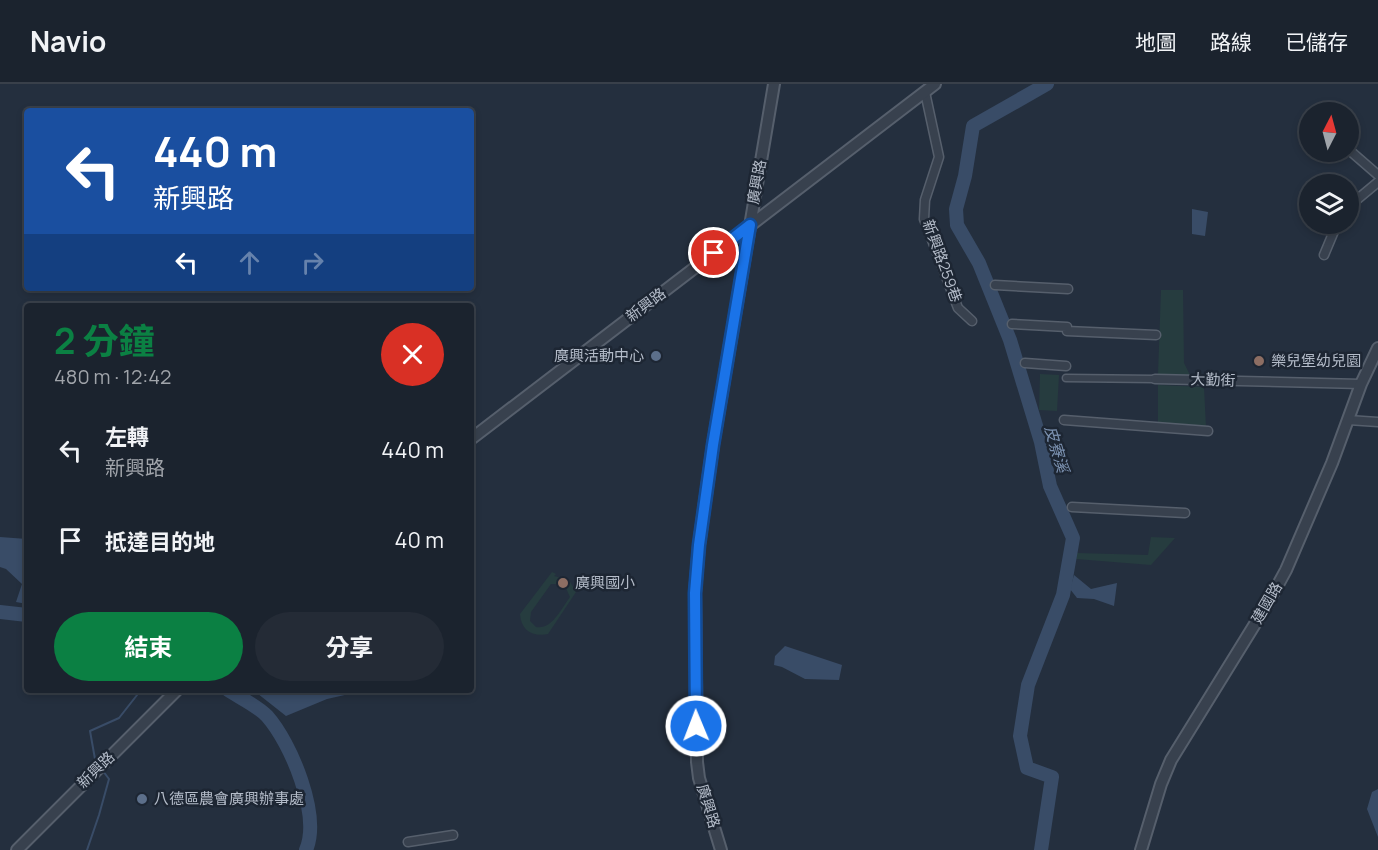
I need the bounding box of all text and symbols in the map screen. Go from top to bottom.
text: Navio [30,22,106,60]
text: 地圖 [1135,28,1177,56]
text: 路線 [1210,28,1252,56]
text: 已儲存 [1285,28,1348,56]
north arrow [1299,102,1359,162]
map controls [1299,102,1359,234]
text: 440 m [153,122,277,180]
icon: left [54,132,132,210]
street label: 廣興路 [742,158,771,206]
button: layers [1299,174,1359,234]
text: 新興路 [153,179,234,216]
street label: 新興路259巷 [918,217,967,305]
pin [688,227,739,278]
icon: arrive [697,236,730,269]
icon: left [170,246,203,279]
icon: ahead [233,246,266,279]
icon: right [296,246,329,279]
street label: 新興路 [621,283,670,327]
text: 2 分鐘 [54,316,155,365]
button: close [381,323,444,386]
place label: 廣興活動中心 [554,345,644,366]
marker: 廣興活動中心 [649,349,663,363]
place label: 樂兒堡幼兒園 [1271,350,1361,371]
marker: 樂兒堡幼兒園 [1252,354,1266,368]
text: 480 m · 12:42 [54,363,171,390]
street label: 大勤街 [1190,368,1236,391]
text: 左轉 [105,422,149,452]
water label: 皮寮溪 [1040,423,1075,477]
icon: left [54,434,87,467]
text: 440 m [381,435,444,465]
text: 新興路 [105,454,165,481]
icon: arrive [54,524,87,557]
text: 40 m [395,525,444,555]
text: 抵達目的地 [105,527,215,557]
place label: 廣興國小 [575,572,635,593]
marker: 廣興國小 [556,576,570,590]
street label: 建國路 [1246,578,1287,627]
button: 結束 [54,612,243,681]
button: 分享 [255,612,444,681]
position arrow [664,694,728,758]
street label: 新興路 [72,746,119,793]
street label: 廣興路 [692,781,725,830]
place label: 八德區農會廣興辦事處 [154,788,304,809]
marker: 八德區農會廣興辦事處 [135,792,149,806]

